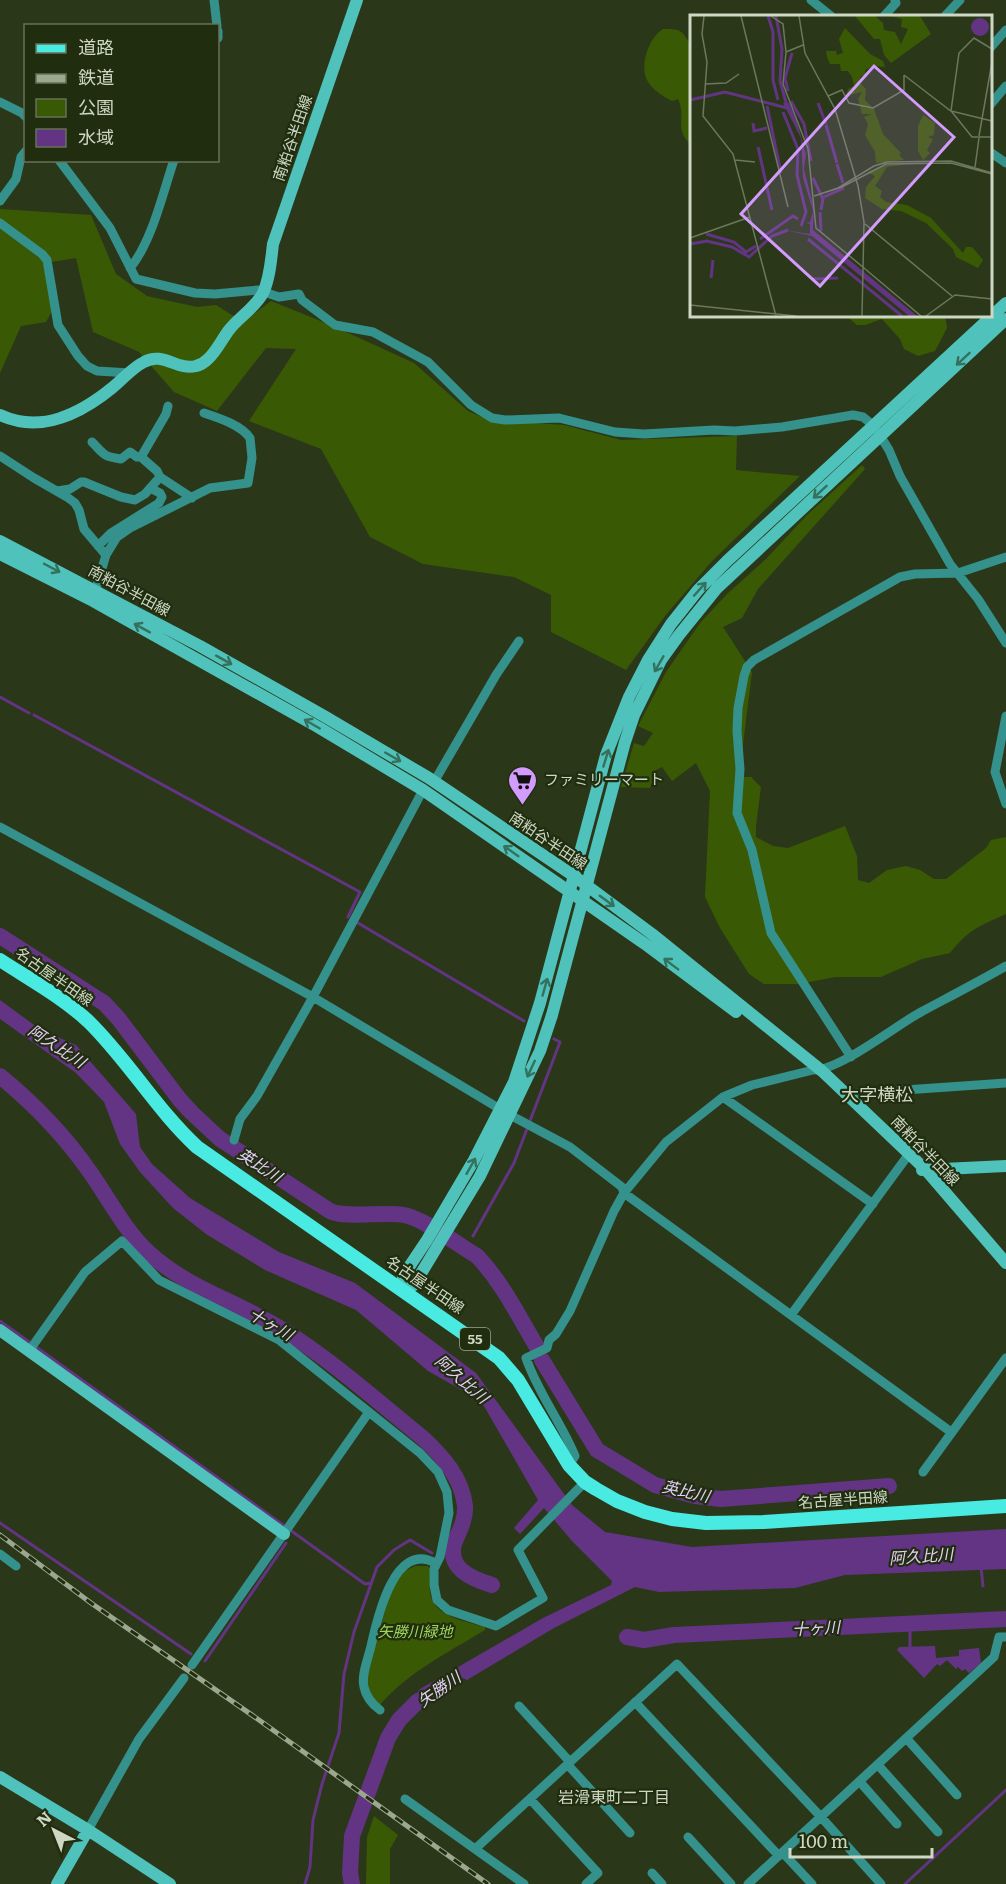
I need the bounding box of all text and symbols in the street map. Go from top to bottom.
inset map [690,15,991,316]
legend [24,24,219,162]
text: 道路 [78,33,114,60]
text: 鉄道 [78,63,114,90]
street label: 南粕谷半田線 [266,91,317,184]
text: 公園 [78,93,114,120]
text: 水域 [78,123,114,150]
one-way arrow [956,352,971,366]
one-way arrow [813,485,828,499]
street label: 南粕谷半田線 [85,558,175,621]
one-way arrow [43,562,60,574]
one-way arrow [693,582,707,597]
one-way arrow [134,622,151,634]
one-way arrow [215,654,232,666]
one-way arrow [653,655,665,672]
one-way arrow [304,718,321,730]
one-way arrow [601,749,612,768]
one-way arrow [384,751,401,763]
supermarket icon: ファミリーマート [507,764,539,806]
place label: ファミリーマート [544,767,664,790]
street label: 南粕谷半田線 [505,805,593,874]
one-way arrow [504,845,520,857]
one-way arrow [598,894,614,907]
street label: 名古屋半田線 [11,941,98,1011]
one-way arrow [663,957,679,970]
one-way arrow [539,978,551,997]
water label: 阿久比川 [24,1018,93,1074]
one-way arrow [525,1060,537,1078]
district label: 大字横松 [841,1080,913,1107]
street label: 南粕谷半田線 [887,1110,966,1190]
water label: 英比川 [234,1141,289,1188]
one-way arrow [465,1158,477,1175]
street label: 名古屋半田線 [382,1249,470,1318]
water label: 十ヶ川 [245,1301,300,1347]
road number: 55 [460,1328,490,1350]
water label: 阿久比川 [431,1348,496,1410]
water label: 英比川 [660,1473,714,1508]
street label: 名古屋半田線 [797,1484,889,1513]
water label: 阿久比川 [888,1541,956,1569]
water label: 十ヶ川 [791,1614,843,1640]
park label: 矢勝川緑地 [377,1619,454,1642]
water label: 矢勝川 [412,1663,467,1712]
district label: 岩滑東町二丁目 [558,1784,670,1808]
north arrow [24,1800,84,1860]
text: N [30,1805,56,1832]
scale bar [790,1821,932,1859]
text: 100 m [799,1827,848,1854]

